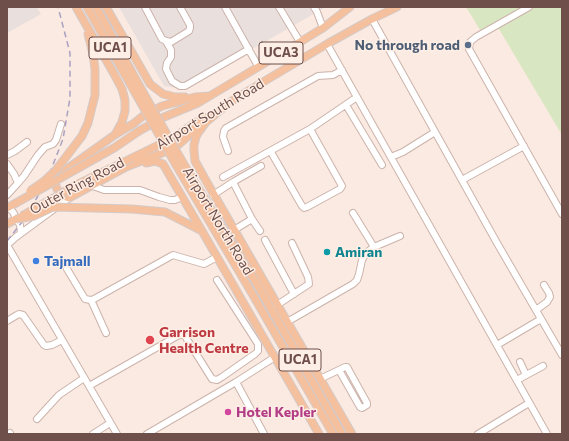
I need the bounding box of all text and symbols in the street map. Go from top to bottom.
road number: UCA1 [89,37,131,59]
place label: No through road [355,37,460,53]
marker: No through road [463,40,473,50]
road number: UCA3 [259,42,303,64]
street label: Airport South Road [153,75,267,153]
street label: Outer Ring Road [27,154,127,218]
street label: Airport North Road [179,164,257,278]
place label: Amiran [335,244,382,260]
marker: Amiran [322,247,332,257]
place label: Tajmall [44,253,91,269]
marker: Tajmall [31,256,41,266]
place label: Garrison Health Centre [159,324,249,356]
marker: Garrison Health Centre [144,334,156,346]
road number: UCA1 [279,349,321,371]
place label: Hotel Kepler [236,404,316,420]
marker: Hotel Kepler [223,407,233,417]

